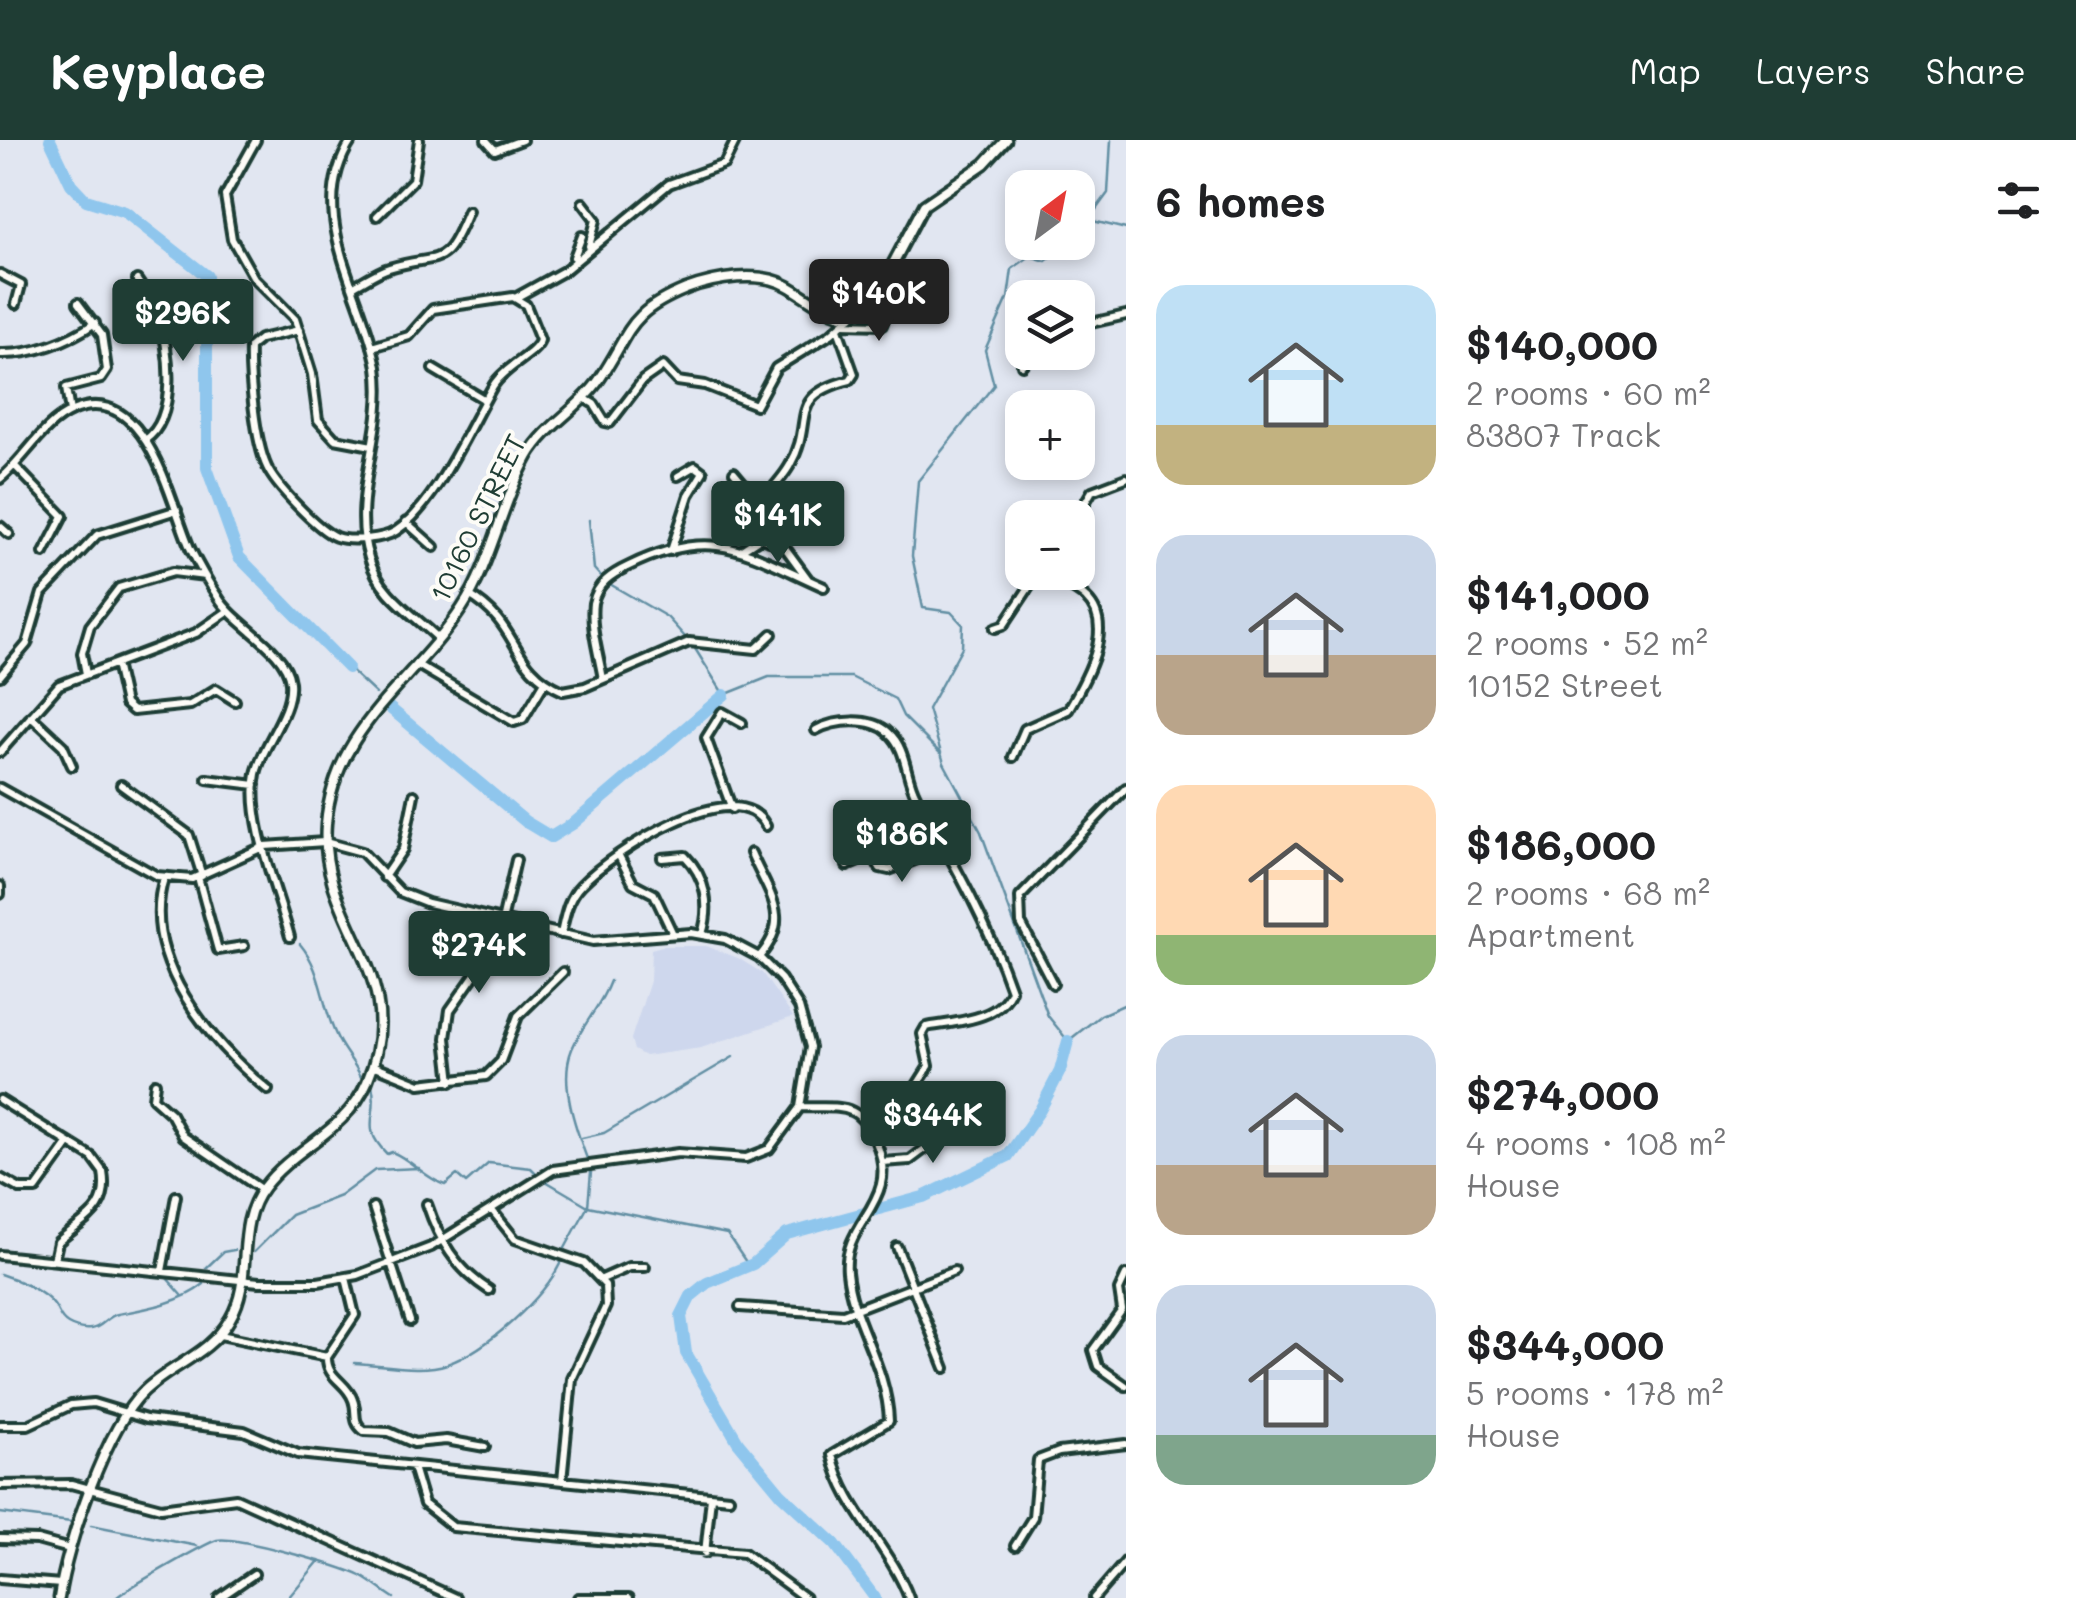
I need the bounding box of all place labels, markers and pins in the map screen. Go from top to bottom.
pin: $140K [809,259,949,344]
pin: $296K [113,279,253,364]
pin: $141K [708,481,848,566]
pin: $186K [832,800,972,885]
pin: $274K [409,911,549,996]
pin: $344K [863,1081,1003,1166]

